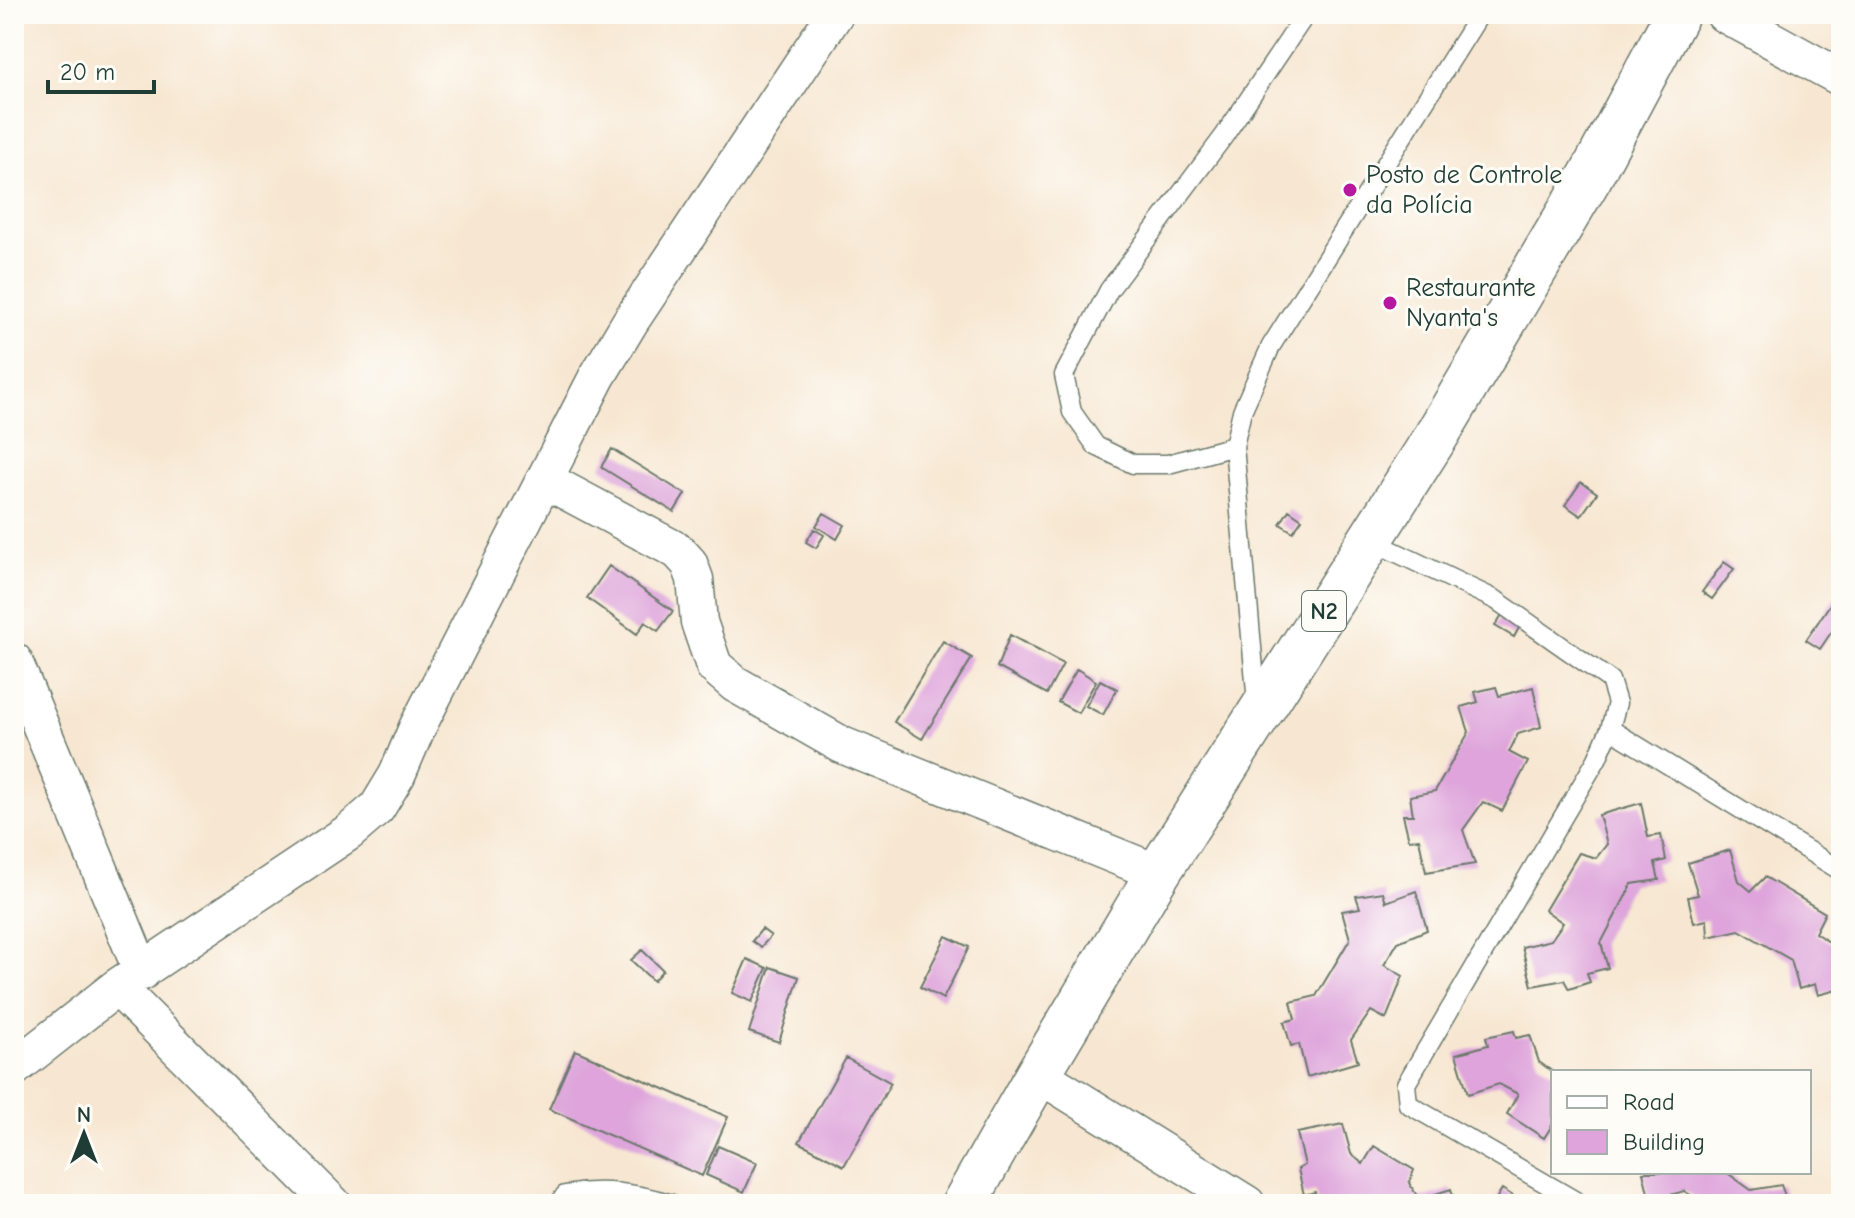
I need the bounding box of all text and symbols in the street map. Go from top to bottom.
scale bar [48,44,154,94]
text: 20 m [60,58,115,86]
place label: Posto de Controle da Polícia [1366,160,1562,220]
marker: Posto de Controle da Polícia [1341,181,1359,199]
place label: Restaurante Nyanta's [1406,273,1536,333]
marker: Restaurante Nyanta's [1381,294,1399,312]
road number: N2 [1302,591,1346,631]
legend [1551,1070,1811,1174]
text: Road [1623,1088,1675,1116]
north arrow [44,1094,124,1174]
text: N [77,1102,91,1128]
text: Building [1623,1128,1705,1156]

